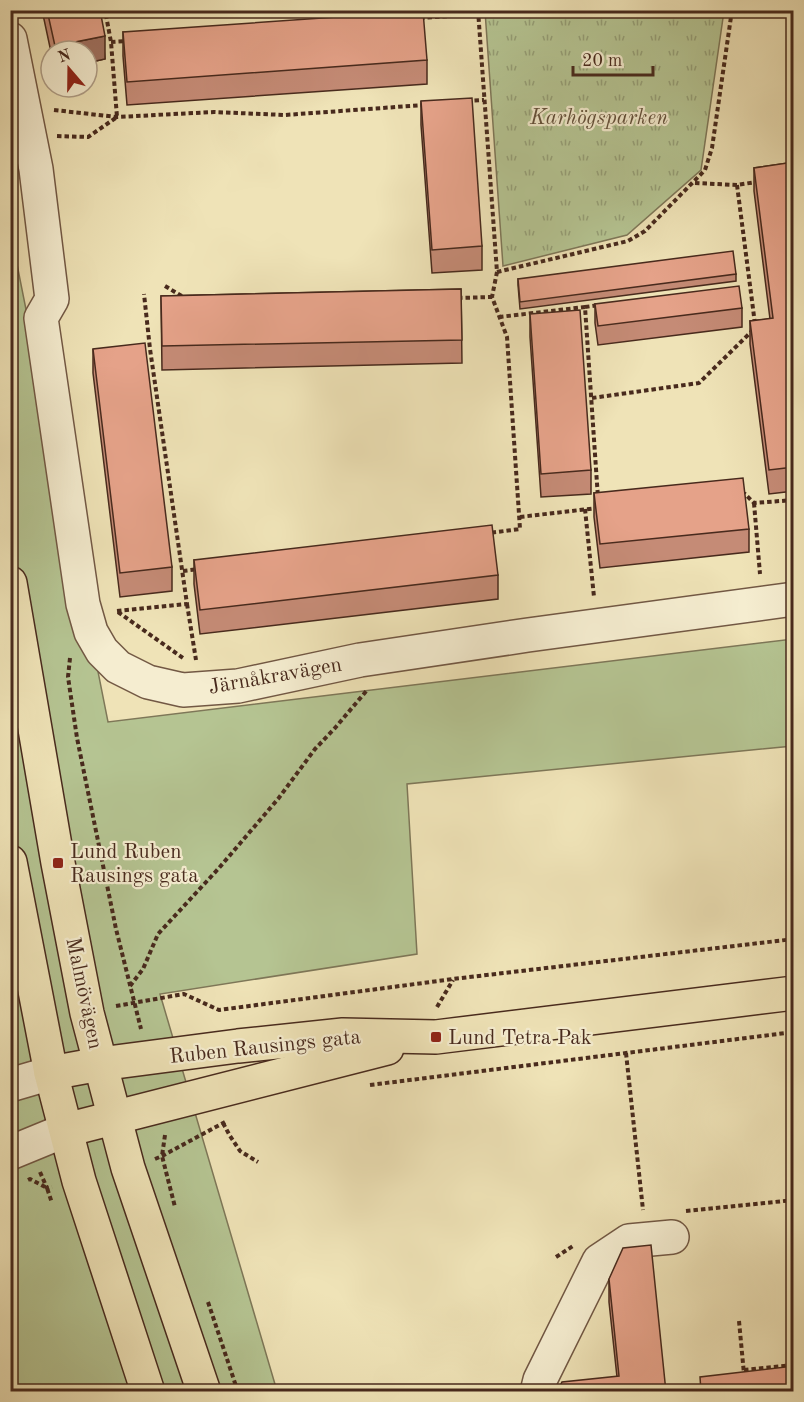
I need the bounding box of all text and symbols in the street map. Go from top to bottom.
north arrow [39,39,99,99]
scale bar [573,39,652,77]
text: N [56,47,74,66]
text: 20 m [582,52,622,70]
park label: Karhögsparken [529,108,668,129]
street label: Järnåkravägen [207,654,344,699]
place label: Lund Ruben Rausings gata [70,842,199,887]
marker: Lund Ruben Rausings gata [51,856,65,870]
street label: Malmövägen [61,936,106,1051]
street label: Ruben Rausings gata [168,1027,362,1068]
place label: Lund Tetra Pak [448,1028,592,1049]
marker: Lund Tetra Pak [429,1030,443,1044]

